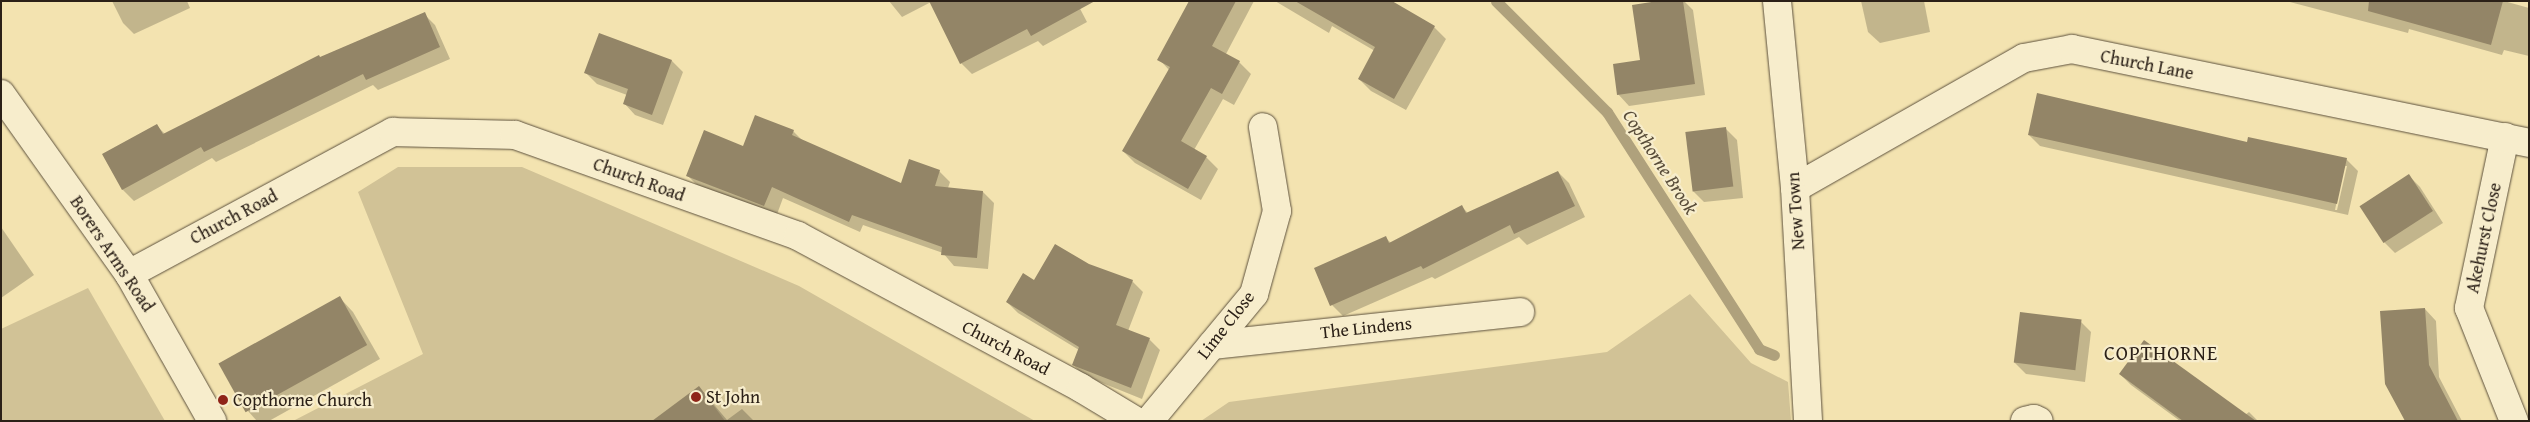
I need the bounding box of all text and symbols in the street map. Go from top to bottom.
street label: Church Lane [2099,45,2195,85]
water label: Copthorne Brook [1618,105,1702,219]
street label: Church Road [590,153,688,207]
street label: New Town [1783,171,1809,251]
street label: Akehurst Close [2462,181,2506,295]
street label: Church Road [186,185,282,249]
street label: Borers Arms Road [65,192,159,316]
street label: Lime Close [1193,287,1259,363]
street label: The Lindens [1319,312,1413,344]
street label: Church Road [958,316,1054,380]
district label: COPTHORNE [2103,340,2219,364]
place label: St John [706,386,760,408]
place label: Copthorne Church [233,389,372,411]
marker: St John [690,391,702,403]
marker: Copthorne Church [217,394,229,406]

